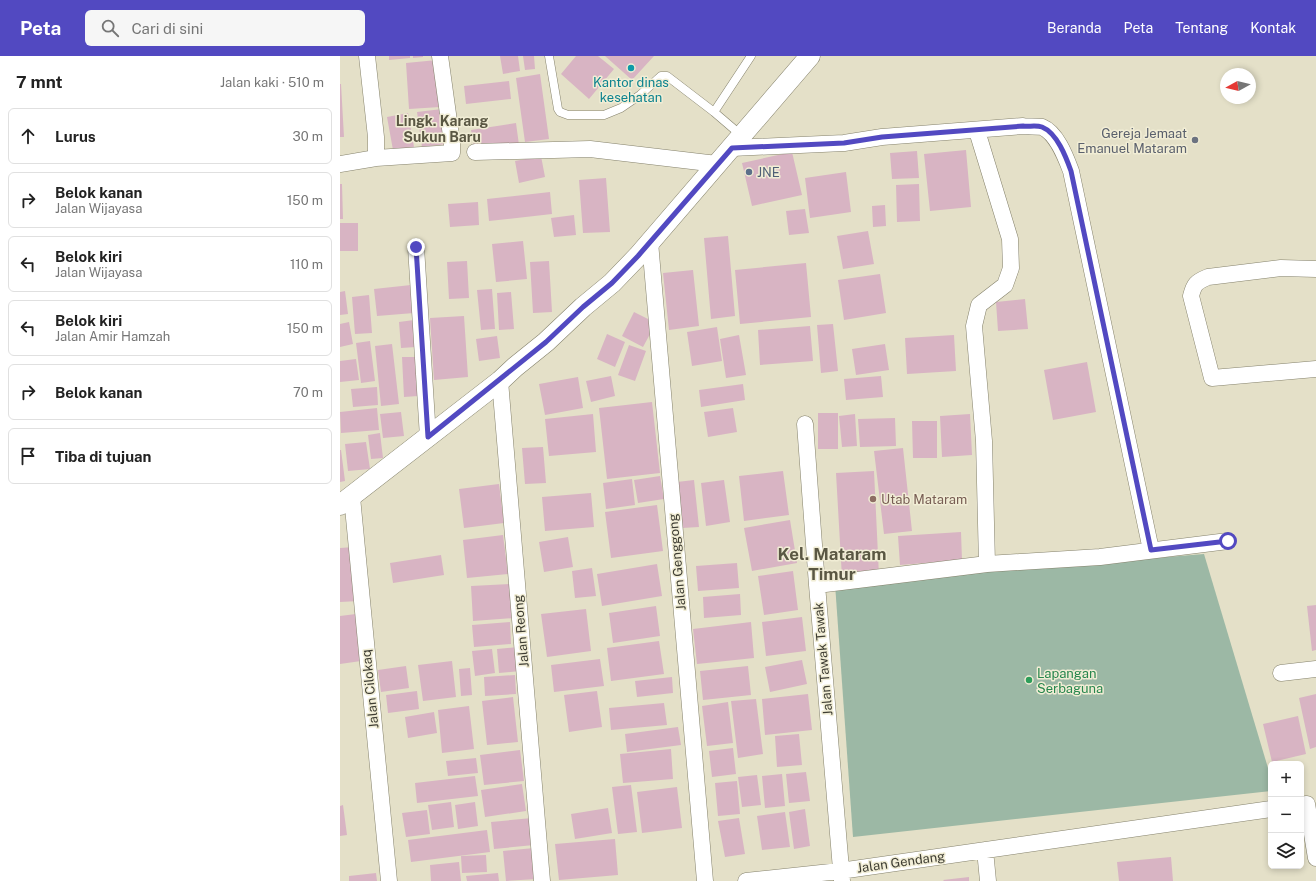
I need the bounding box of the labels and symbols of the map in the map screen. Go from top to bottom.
marker: Kantor dinas kesehatan [626,63,636,73]
north arrow [1220,68,1256,104]
place label: Kantor dinas kesehatan [593,75,669,105]
district label: Lingk. Karang Sukun Baru [396,113,488,145]
place label: Gereja Jemaat Emanuel Mataram [1077,126,1187,156]
marker: Gereja Jemaat Emanuel Mataram [1190,135,1200,145]
place label: JNE [757,165,780,180]
marker: JNE [744,167,754,177]
route end [407,238,425,256]
place label: Utab Mataram [881,492,967,507]
marker: Utab Mataram [868,494,878,504]
street label: Jalan Genggong [665,513,689,611]
route start [1219,532,1237,550]
district label: Kel. Mataram Timur [778,544,886,584]
street label: Jalan Reong [510,594,532,668]
street label: Jalan Tawak Tawak [811,602,835,716]
street label: Jalan Cilokaq [358,649,382,729]
place label: Lapangan Serbaguna [1037,666,1103,696]
marker: Lapangan Serbaguna [1024,675,1034,685]
street label: Jalan Gendang [856,848,946,876]

